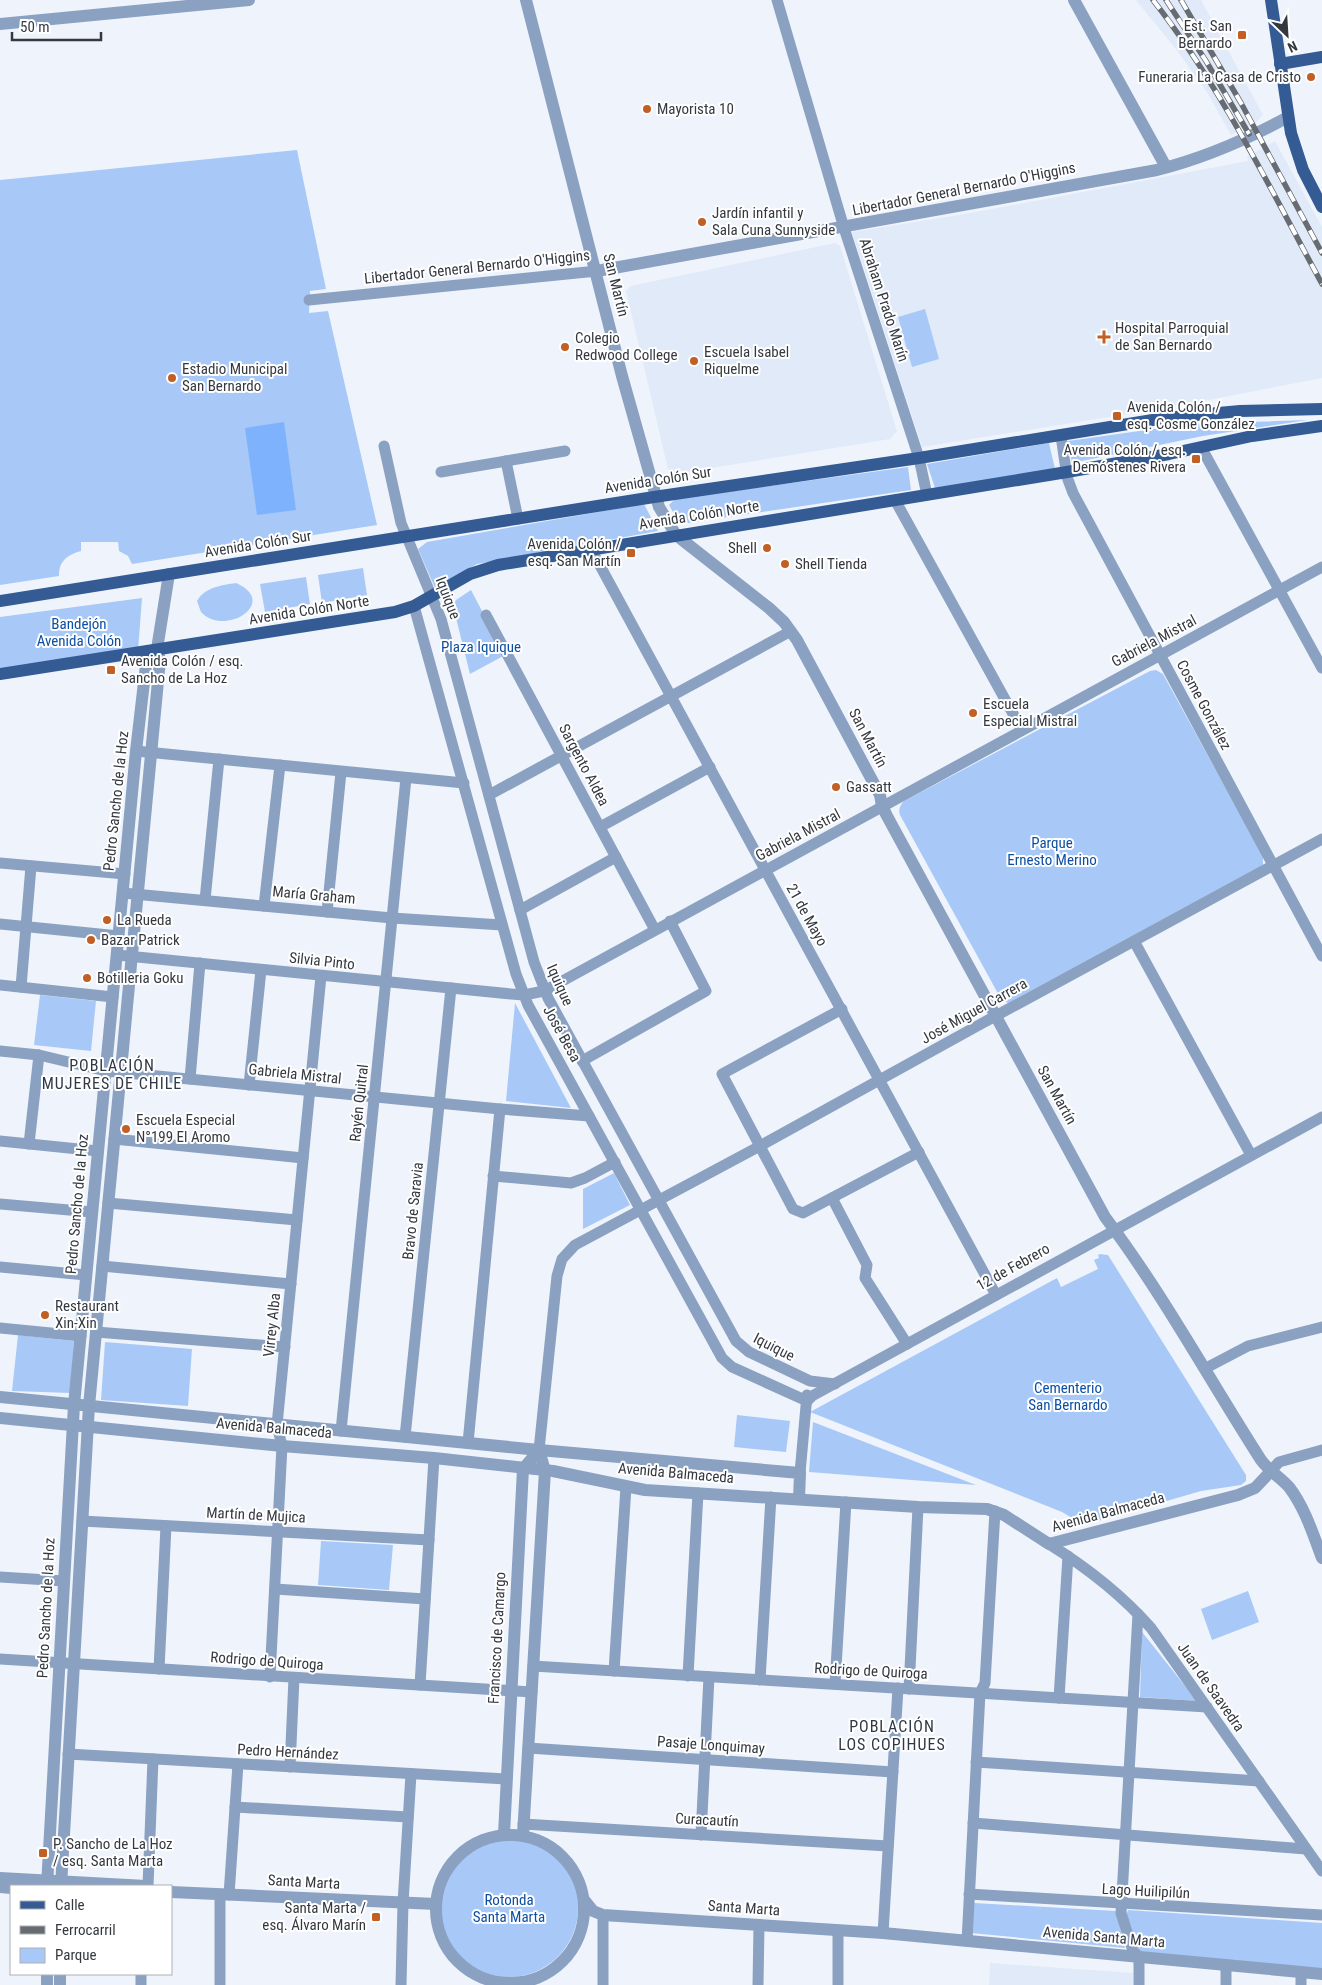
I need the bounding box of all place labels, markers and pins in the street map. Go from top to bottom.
place label: Est. San Bernardo [1178,17,1232,52]
marker: Est. San Bernardo [1236,29,1248,41]
place label: Funeraria La Casa de Cristo [1138,68,1301,86]
marker: Funeraria La Casa de Cristo [1305,71,1317,83]
place label: Mayorista 10 [657,100,734,118]
marker: Mayorista 10 [641,103,653,115]
place label: Jardín infantil y Sala Cuna Sunnyside [712,204,835,239]
marker: Jardín infantil y Sala Cuna Sunnyside [696,216,708,228]
place label: Hospital Parroquial de San Bernardo [1115,319,1229,354]
place label: Colegio Redwood College [575,329,678,364]
marker: Hospital Parroquial de San Bernardo [1097,330,1111,344]
marker: Colegio Redwood College [559,341,571,353]
place label: Escuela Isabel Riquelme [704,343,789,378]
marker: Escuela Isabel Riquelme [688,355,700,367]
place label: Estadio Municipal San Bernardo [182,360,287,395]
marker: Estadio Municipal San Bernardo [166,372,178,384]
place label: Avenida Colón / esq. Cosme González [1127,398,1255,433]
marker: Avenida Colón / esq. Cosme González [1111,410,1123,422]
place label: Avenida Colón / esq. Demóstenes Rivera [1064,441,1186,476]
marker: Avenida Colón / esq. Demóstenes Rivera [1190,453,1202,465]
place label: Avenida Colón / esq. San Martín [527,535,621,570]
place label: Shell [728,539,757,557]
marker: Shell [761,542,773,554]
marker: Avenida Colón / esq. San Martín [625,547,637,559]
place label: Shell Tienda [795,555,867,573]
marker: Shell Tienda [779,558,791,570]
place label: Avenida Colón / esq. Sancho de La Hoz [121,652,243,687]
marker: Avenida Colón / esq. Sancho de La Hoz [105,664,117,676]
place label: Escuela Especial Mistral [983,695,1077,730]
marker: Escuela Especial Mistral [967,707,979,719]
place label: Gassatt [846,778,892,796]
marker: Gassatt [830,781,842,793]
place label: La Rueda [117,911,172,929]
marker: La Rueda [101,914,113,926]
place label: Bazar Patrick [101,931,180,949]
marker: Bazar Patrick [85,934,97,946]
place label: Botilleria Goku [97,969,184,987]
marker: Botilleria Goku [81,972,93,984]
place label: Escuela Especial N°199 El Aromo [136,1111,235,1146]
marker: Escuela Especial N°199 El Aromo [120,1123,132,1135]
place label: Restaurant Xin-Xin [55,1297,119,1332]
marker: Restaurant Xin-Xin [39,1309,51,1321]
place label: P. Sancho de La Hoz / esq. Santa Marta [53,1835,173,1870]
marker: P. Sancho de La Hoz / esq. Santa Marta [37,1847,49,1859]
place label: Santa Marta / esq. Álvaro Marín [262,1899,366,1934]
marker: Santa Marta / esq. Álvaro Marín [370,1911,382,1923]

